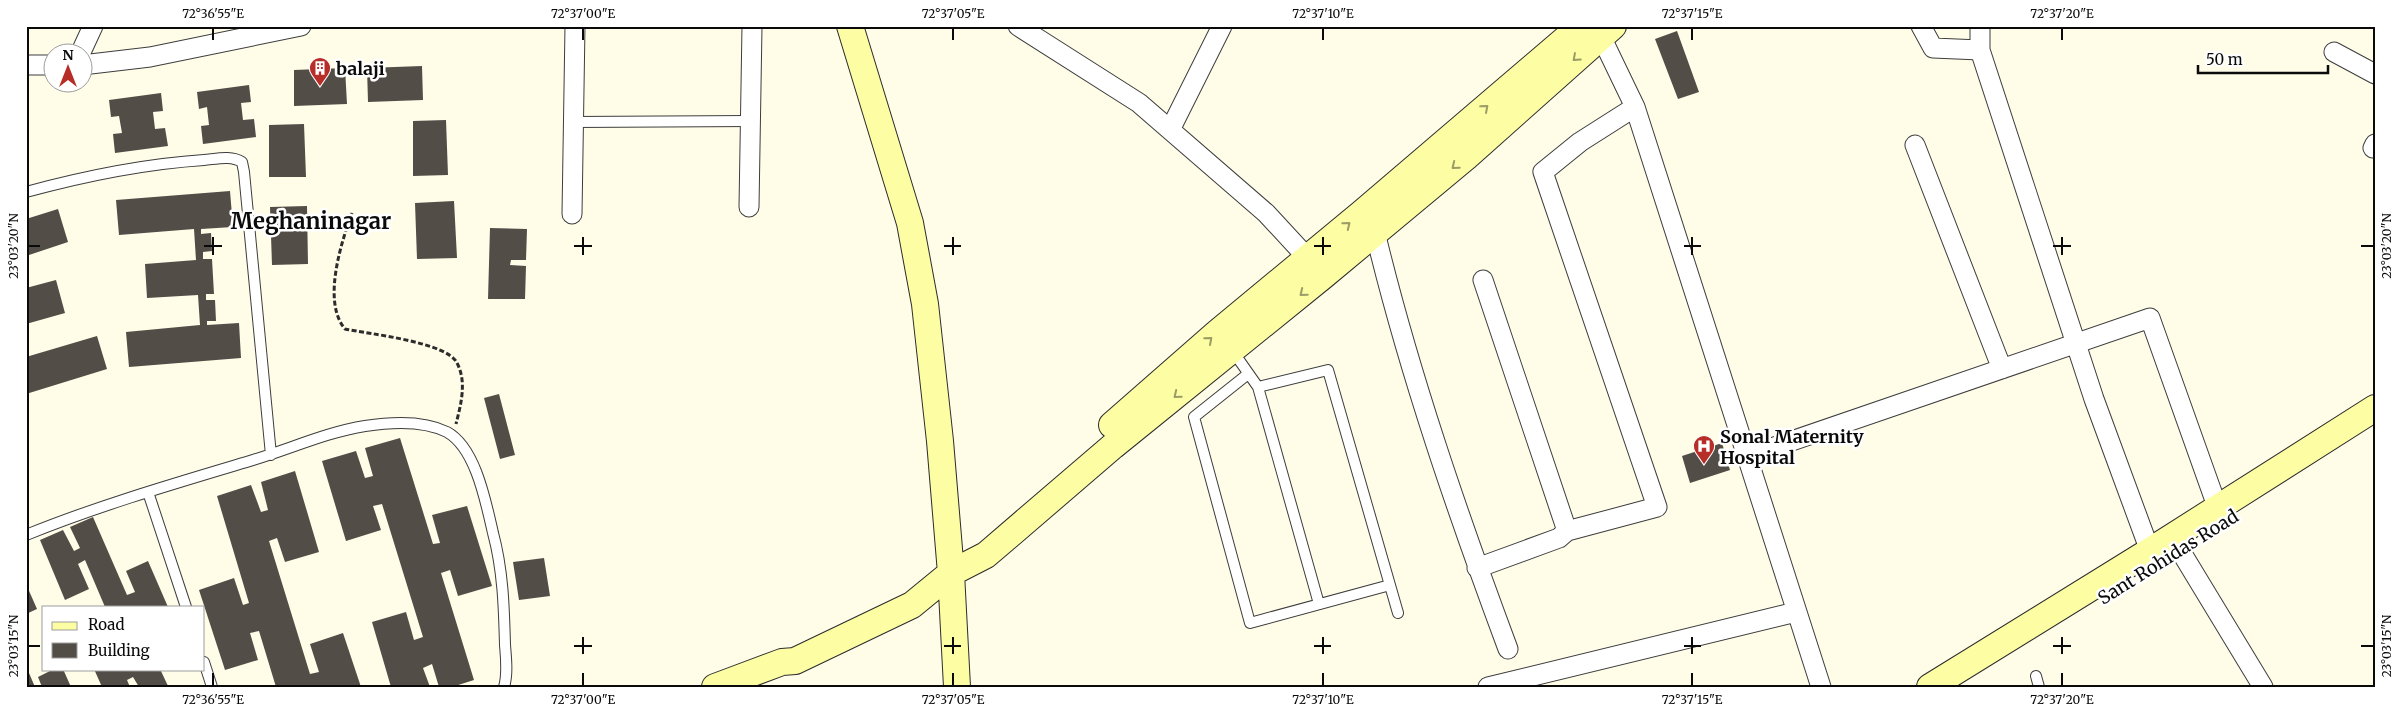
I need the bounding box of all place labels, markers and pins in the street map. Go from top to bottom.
building icon: balaji [308,56,332,87]
place label: balaji [336,57,385,80]
place label: Sonal Maternity Hospital [1720,425,1864,469]
hospital icon: Sonal Maternity Hospital [1692,434,1716,465]

